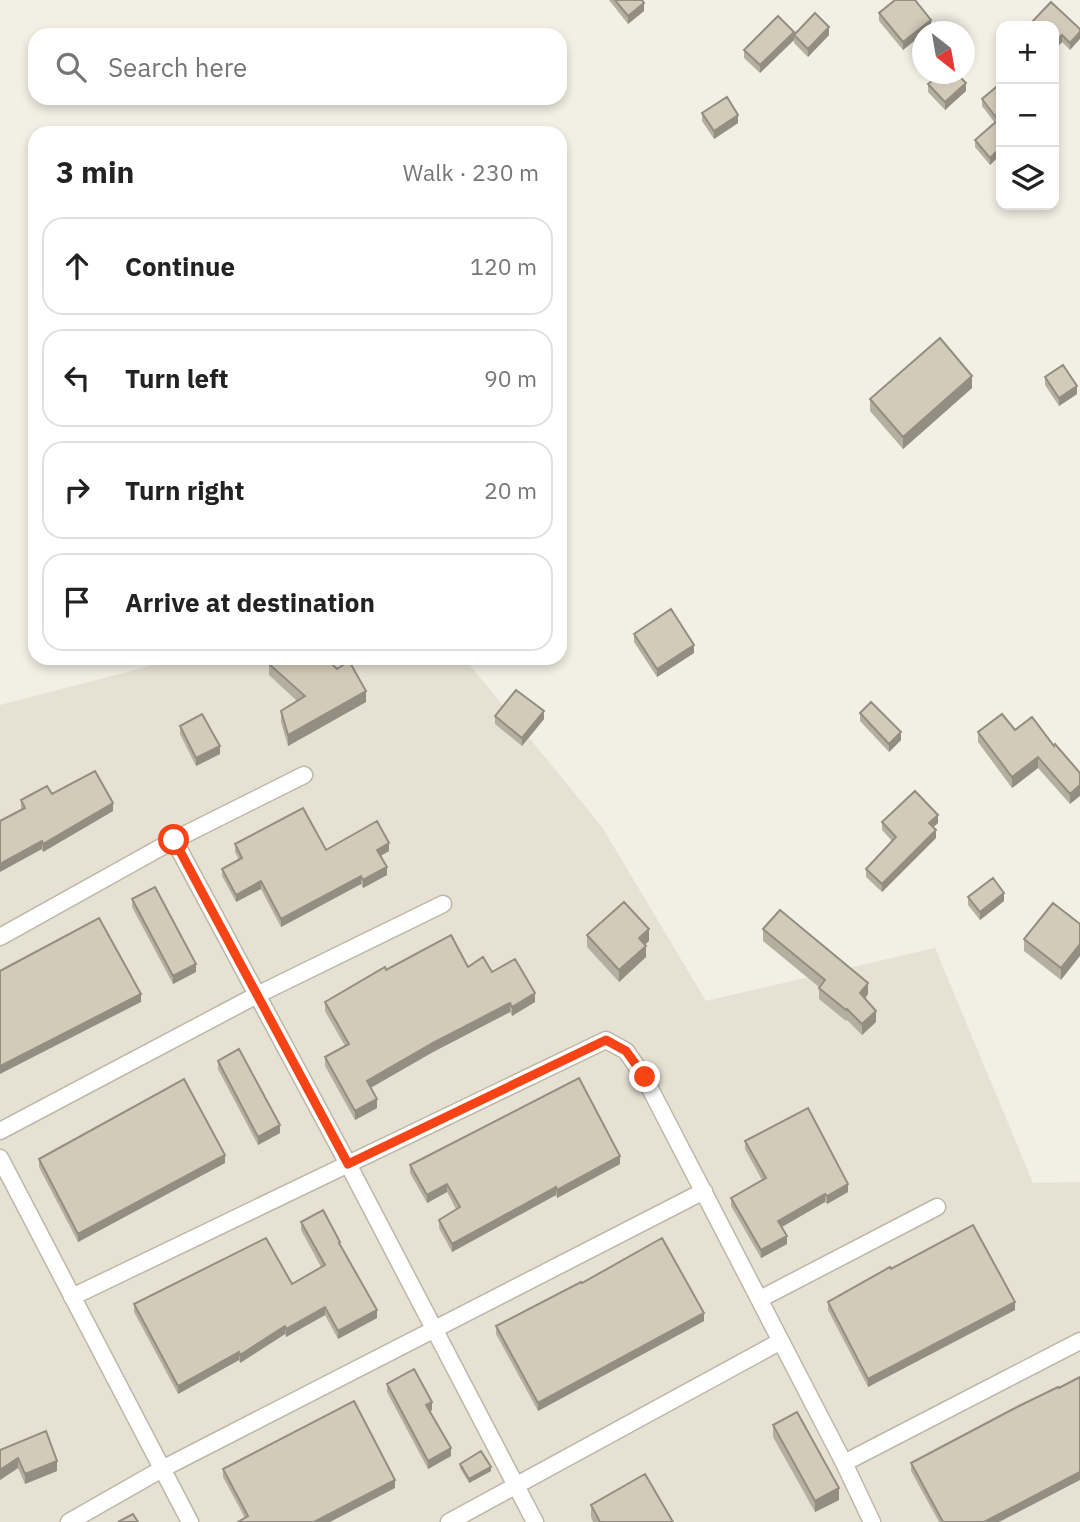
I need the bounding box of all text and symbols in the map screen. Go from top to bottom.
north arrow [912,21,975,84]
map controls [996,21,1059,210]
button: + [996,21,1059,84]
search box [28,28,567,105]
icon: search [52,48,90,86]
text: Search here [108,50,247,84]
button: − [996,84,1059,147]
button: layers [996,147,1059,210]
text: 3 min [56,152,134,191]
text: Walk · 230 m [403,157,539,187]
icon: ahead [58,247,96,285]
text: Continue [125,249,235,283]
text: 120 m [470,251,537,281]
icon: left [58,359,96,397]
text: Turn left [125,361,228,395]
text: 90 m [484,363,537,393]
icon: right [58,471,96,509]
text: Turn right [125,473,244,507]
text: 20 m [484,475,537,505]
icon: arrive [58,583,96,621]
text: Arrive at destination [125,585,375,619]
route start [158,824,189,855]
route end [629,1061,660,1092]

